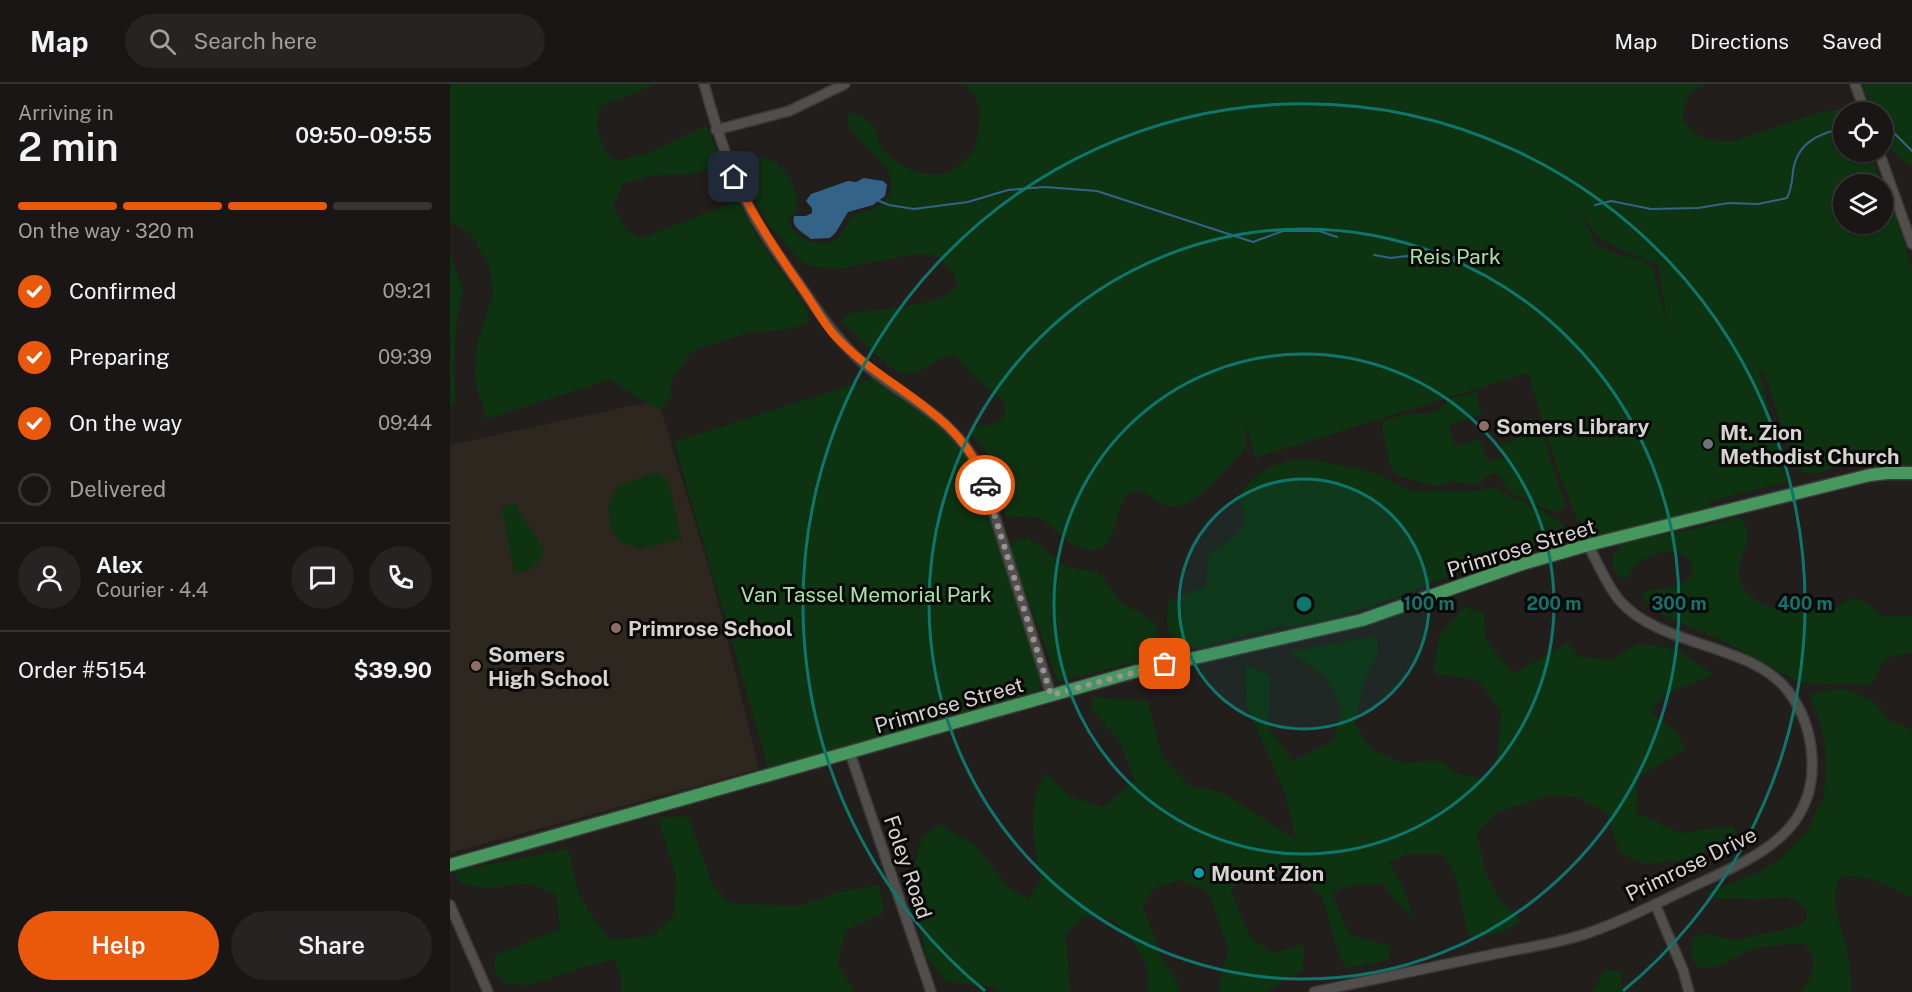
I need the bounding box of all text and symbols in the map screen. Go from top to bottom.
search box [125,14,545,68]
text: Map [30,25,89,58]
icon: search [146,25,179,58]
text: Search here [194,28,317,54]
text: Map [1615,29,1657,54]
text: Directions [1690,29,1789,54]
text: Saved [1822,29,1882,54]
text: Arriving in [18,101,113,125]
map controls [1833,102,1893,234]
button: locate [1833,102,1893,162]
text: 09:50–09:55 [295,122,432,148]
text: 2 min [18,124,119,170]
pin [708,151,759,202]
icon: home [717,160,750,193]
button: layers [1833,174,1893,234]
text: On the way · 320 m [18,219,194,243]
park label: Reis Park [1409,244,1501,269]
icon: check [18,275,51,308]
text: Confirmed [69,278,176,304]
text: 09:21 [382,279,432,303]
icon: check [18,341,51,374]
text: Preparing [69,344,170,370]
text: 09:39 [378,345,432,369]
icon: check [18,407,51,440]
text: On the way [69,410,182,436]
text: 09:44 [378,411,432,435]
place label: Somers Library [1496,414,1649,439]
marker: Somers Library [1477,419,1491,433]
place label: Mt. Zion Methodist Church [1720,420,1900,469]
marker: Mt. Zion Methodist Church [1701,437,1715,451]
courier [955,455,1015,515]
icon: car [969,469,1002,502]
text: Delivered [69,476,166,502]
street label: Primrose Street [1444,514,1598,582]
button: person [18,546,81,609]
button: chat [291,546,354,609]
button: phone [369,546,432,609]
text: Alex [96,552,143,578]
text: Courier · 4.4 [96,578,208,602]
park label: Van Tassel Memorial Park [740,582,992,607]
text: 100 m [1403,593,1455,614]
text: 200 m [1527,593,1581,614]
text: 300 m [1651,593,1707,614]
text: 400 m [1777,593,1833,614]
centre of rings [1294,594,1314,614]
place label: Primrose School [628,616,793,641]
marker: Primrose School [609,621,623,635]
pin [1139,638,1190,689]
place label: Somers High School [488,642,610,691]
icon: bag [1148,647,1181,680]
text: Order #5154 [18,657,146,683]
text: $39.90 [353,657,432,683]
marker: Somers High School [469,659,483,673]
street label: Primrose Street [872,672,1026,738]
street label: Foley Road [879,812,937,922]
street label: Primrose Drive [1621,821,1761,907]
place label: Mount Zion [1211,861,1324,886]
marker: Mount Zion [1192,866,1206,880]
button: Help [18,911,219,980]
button: Share [231,911,432,980]

